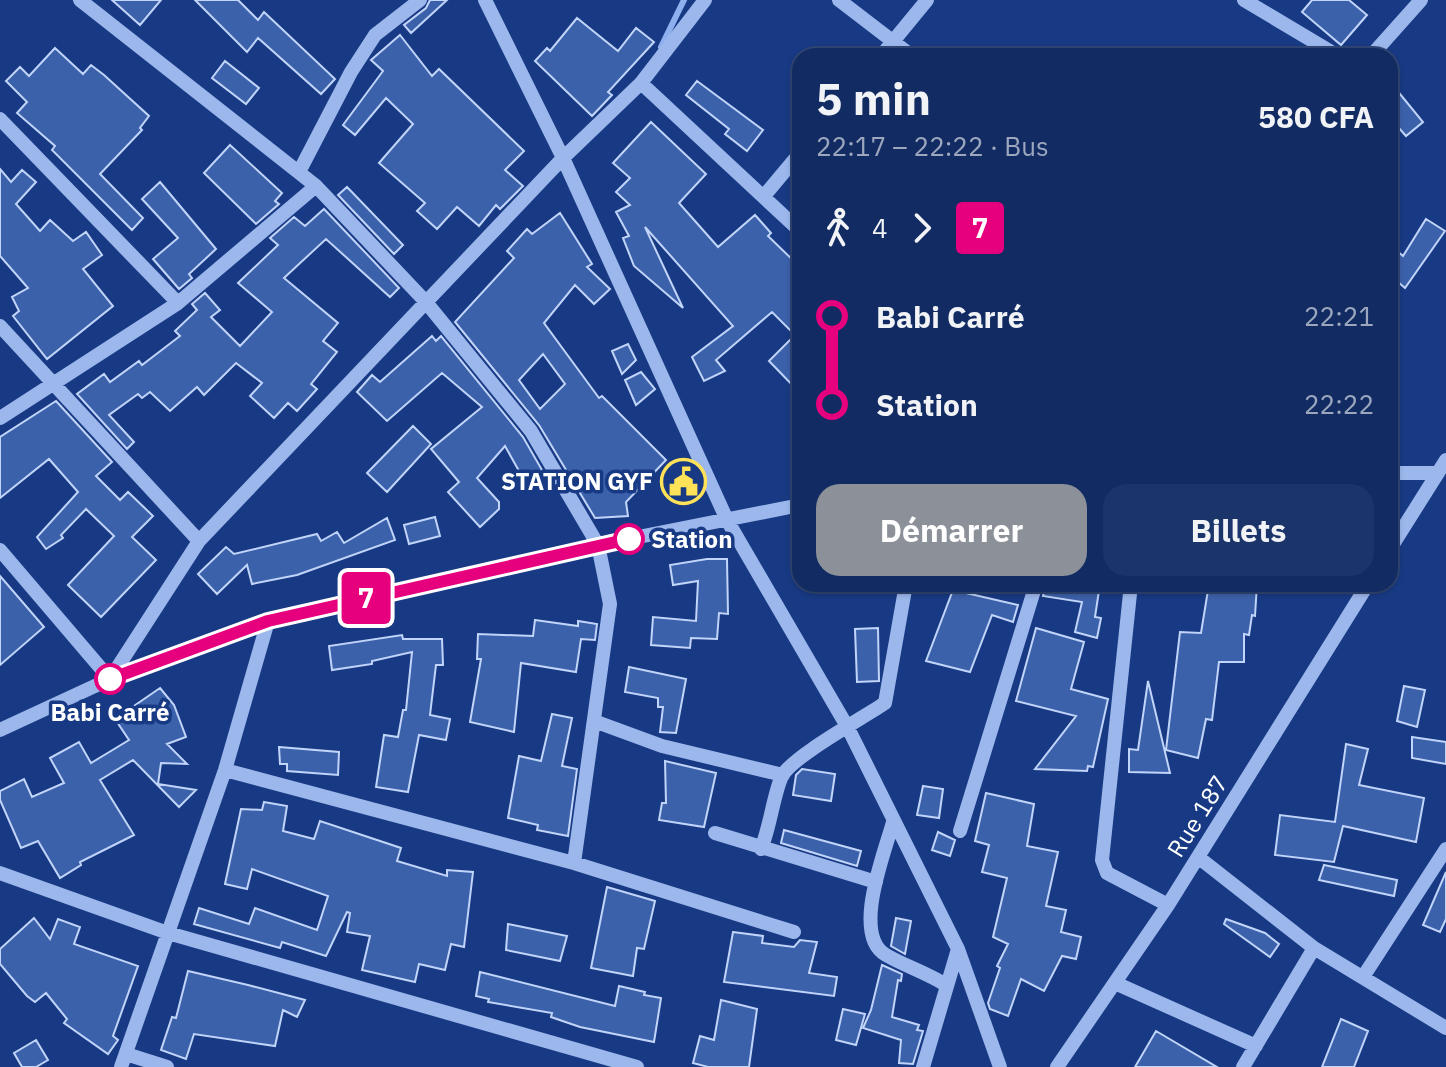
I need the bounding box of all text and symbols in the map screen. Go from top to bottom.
text: 5 min [816,70,931,127]
text: 580 CFA [1258,97,1374,136]
text: 22:17 – 22:22 · Bus [816,129,1049,163]
icon: walk [816,206,860,250]
icon: forward [900,206,944,250]
text: 7 [972,209,988,246]
text: 4 [872,211,888,245]
text: Babi Carré [876,297,1025,336]
text: 22:21 [1304,299,1374,333]
text: Station [876,385,978,424]
text: 22:22 [1304,387,1374,421]
public building icon: STATION GYF [660,457,708,505]
place label: STATION GYF [501,465,653,497]
button: Démarrer [816,484,1087,576]
button: Billets [1103,484,1374,576]
place label: Station [651,523,732,555]
marker: Station [614,524,644,554]
line badge: 7 [340,572,392,624]
text: 7 [358,579,374,616]
marker: Babi Carré [95,664,125,694]
place label: Babi Carré [51,696,169,728]
street label: Rue 187 [1159,769,1235,863]

